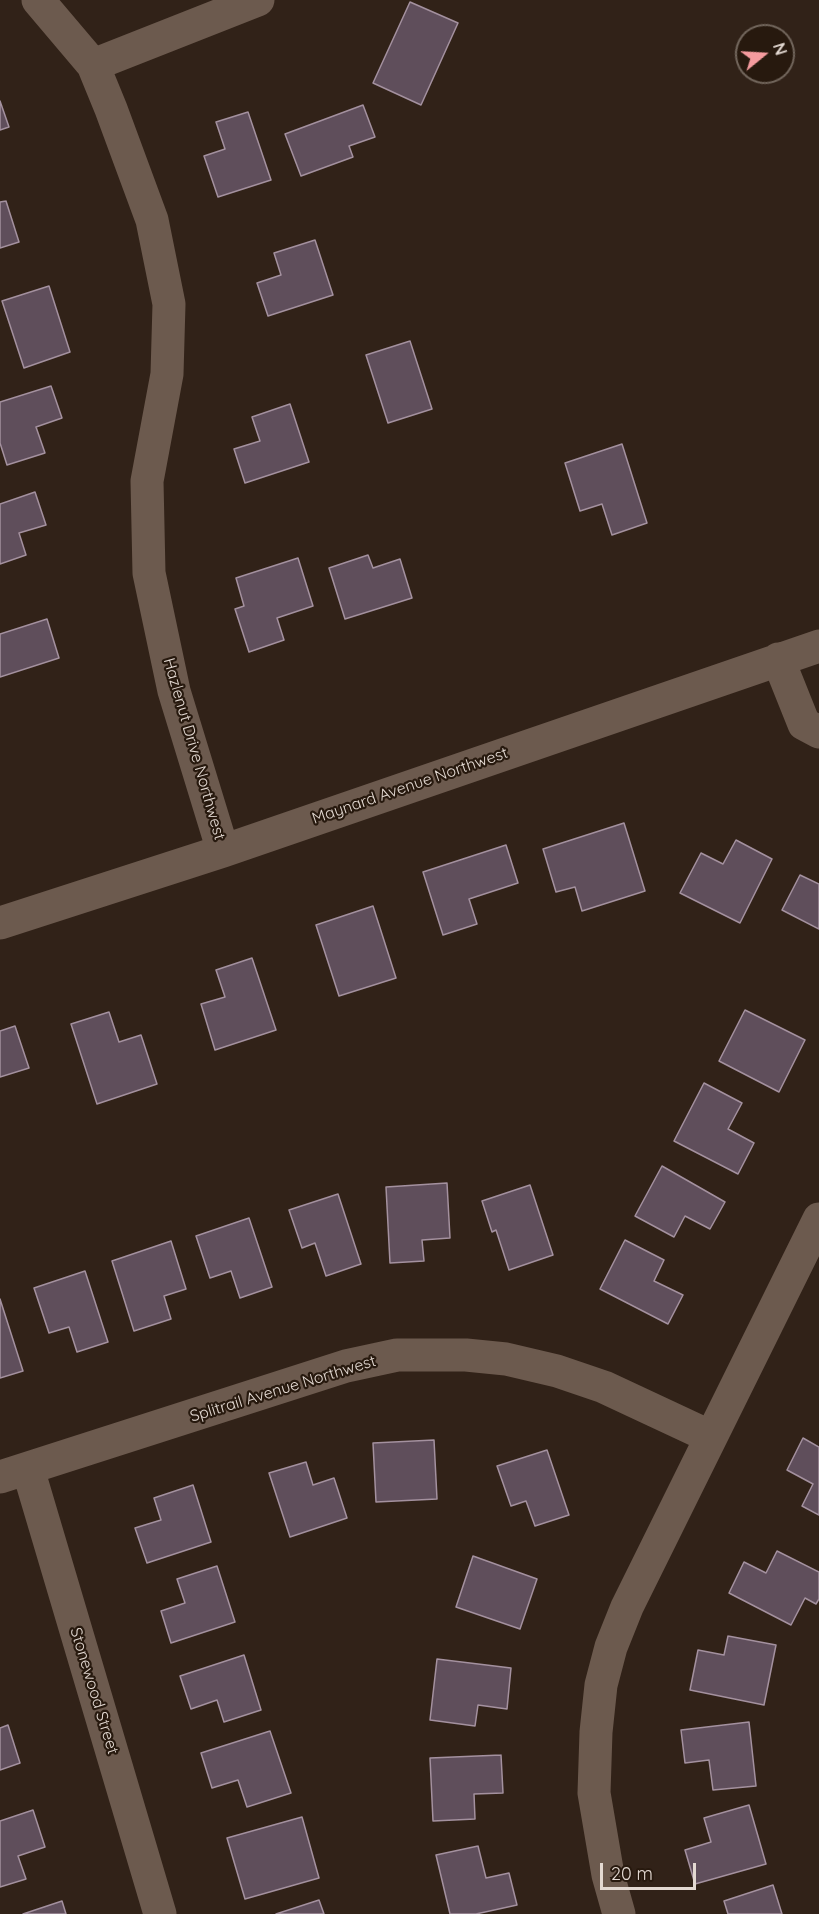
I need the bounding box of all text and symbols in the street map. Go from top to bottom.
north arrow [735,24,795,84]
text: N [769,40,792,58]
street label: Hazlenut Drive Northwest [159,656,229,842]
street label: Maynard Avenue Northwest [310,743,510,829]
street label: Splitrail Avenue Northwest [188,1352,378,1426]
street label: Stonewood Street [66,1625,122,1757]
scale bar [603,1851,699,1889]
text: 20 m [611,1862,653,1885]

